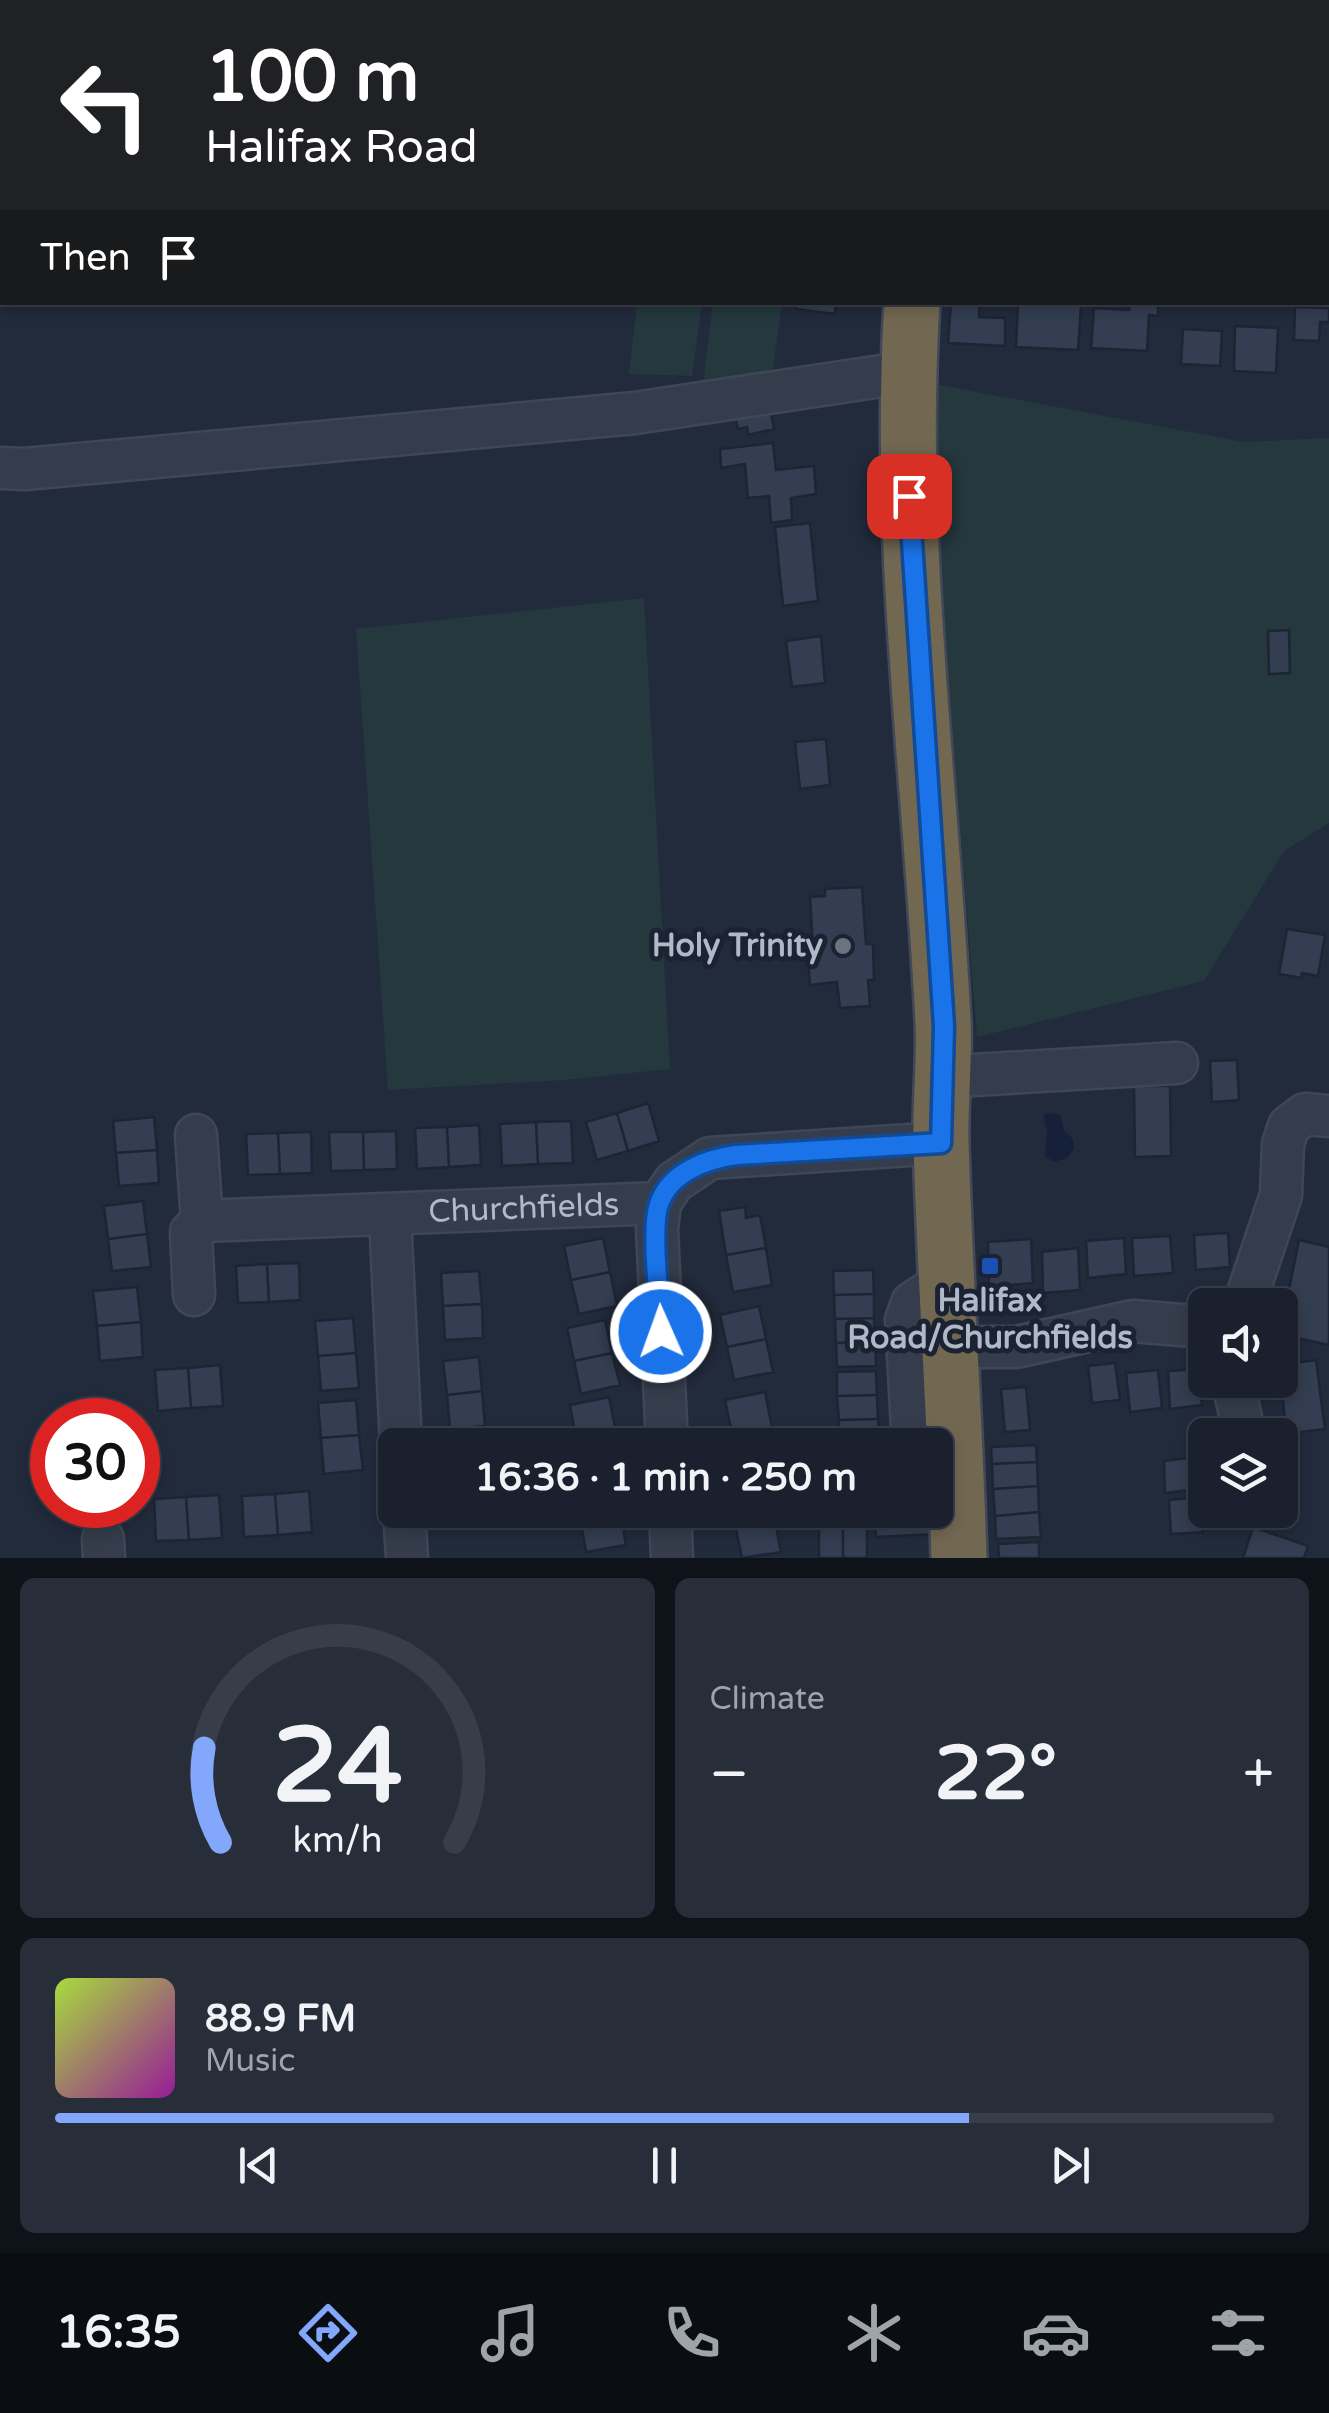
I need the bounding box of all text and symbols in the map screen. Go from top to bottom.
text: 100 m [205,36,419,120]
icon: left [40,40,170,170]
text: Halifax Road [205,121,478,175]
icon: arrive [151,230,206,285]
text: Then [40,235,131,281]
pin [867,454,952,539]
icon: arrive [882,469,937,524]
place label: Holy Trinity [652,927,823,965]
marker: Holy Trinity [832,935,854,957]
street label: Churchfields [428,1186,620,1231]
marker: Halifax Road/Churchfields [979,1255,1001,1277]
position arrow [609,1280,713,1384]
place label: Halifax Road/Churchfields [847,1282,1133,1357]
map controls [1188,1288,1298,1528]
button: sound [1188,1288,1298,1398]
speed limit sign: 30 [30,1398,160,1528]
button: layers [1188,1418,1298,1528]
text: 16:36 · 1 min · 250 m [474,1455,857,1501]
text: Climate [710,1680,825,1718]
text: 24 [272,1705,403,1830]
text: 22° [935,1729,1057,1819]
text: − [710,1742,749,1808]
text: + [1243,1742,1274,1808]
text: km/h [292,1819,382,1862]
text: 88.9 FM [205,1996,356,2042]
text: Music [205,2042,295,2080]
icon: previous [231,2138,286,2193]
icon: pause [637,2138,692,2193]
icon: next [1043,2138,1098,2193]
icon: directions [293,2298,363,2368]
icon: music [475,2298,545,2368]
icon: phone [657,2298,727,2368]
icon: climate [839,2298,909,2368]
icon: car [1021,2298,1091,2368]
icon: filters [1203,2298,1273,2368]
text: 16:35 [56,2306,181,2360]

